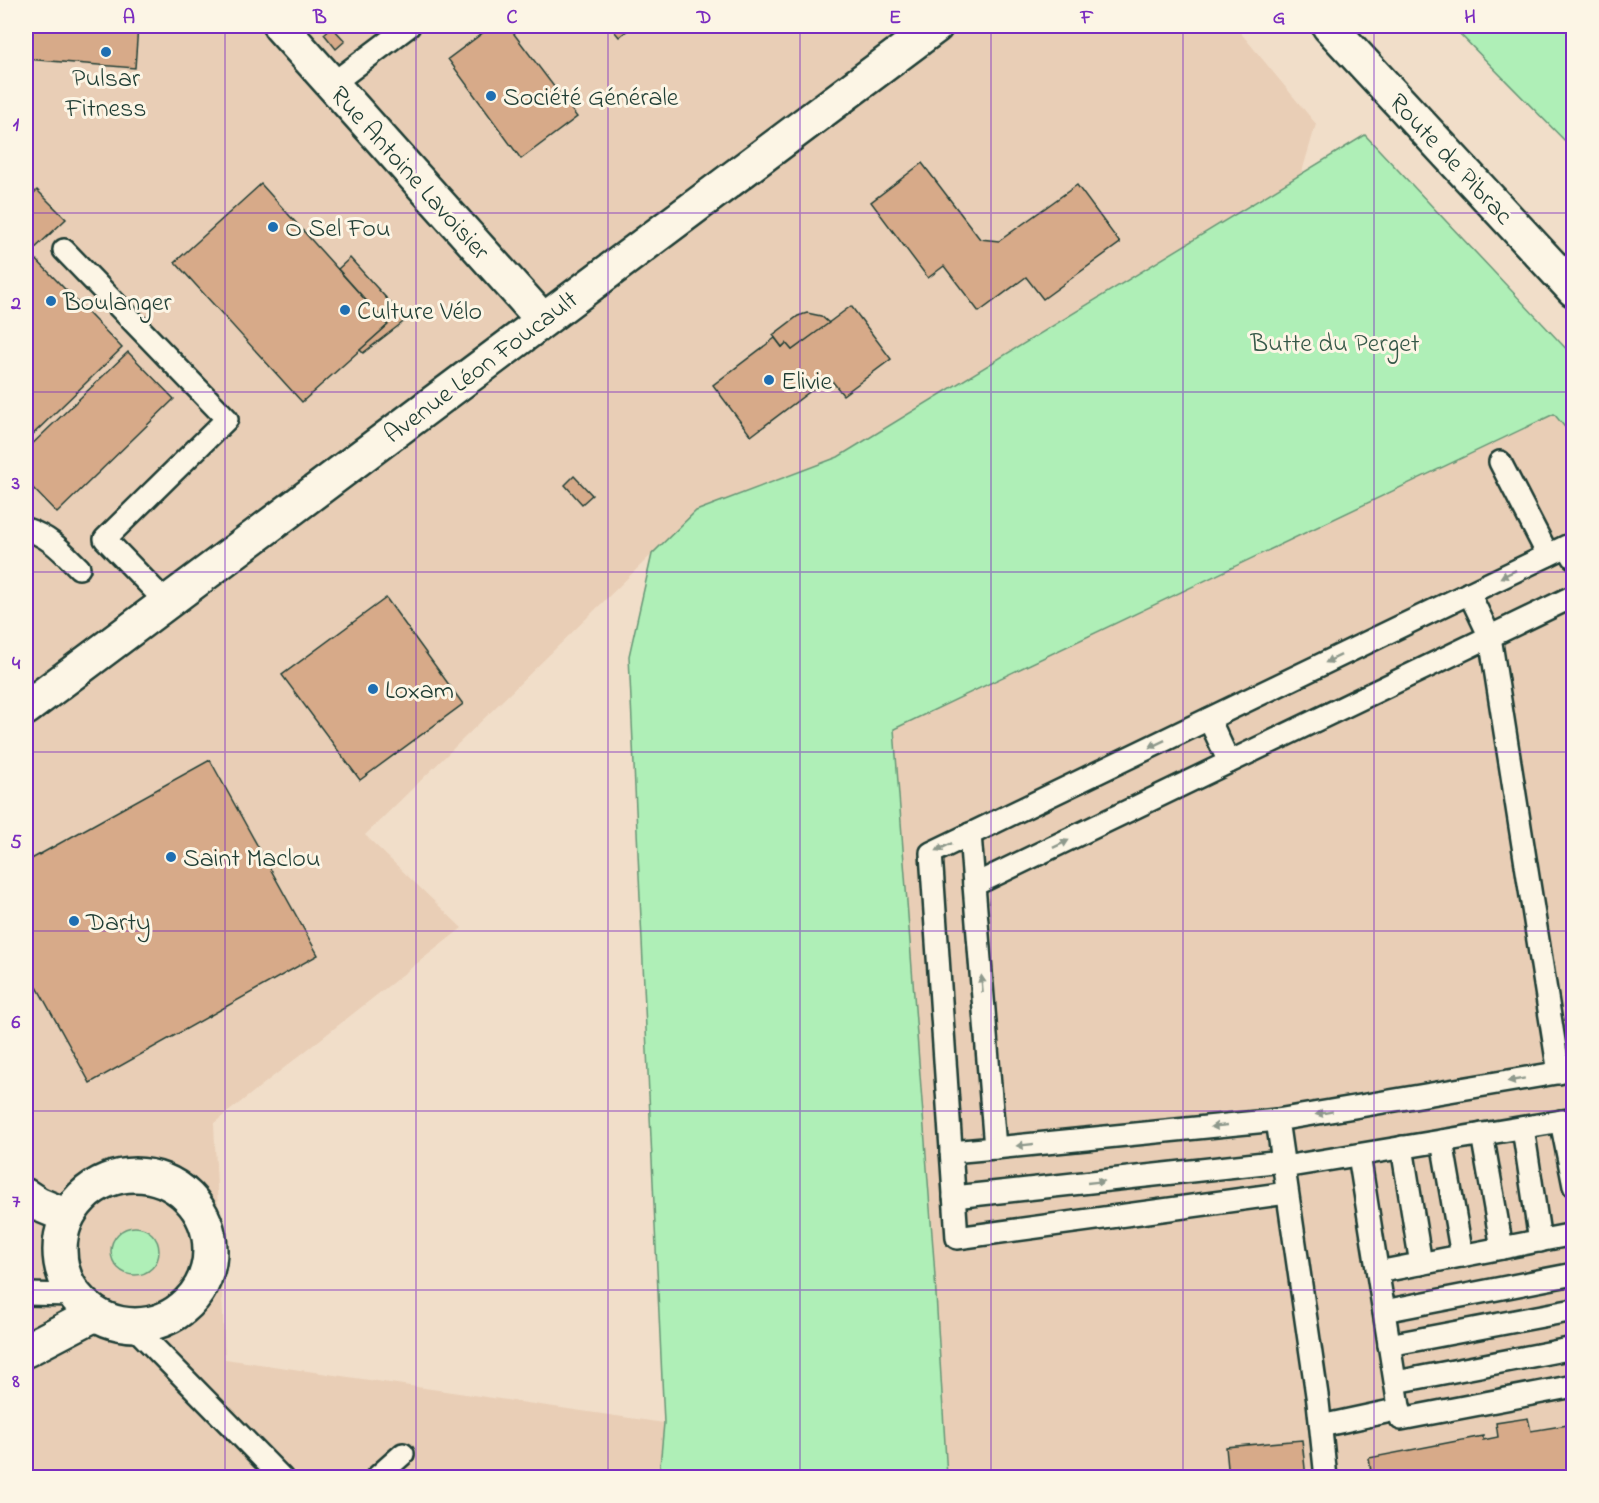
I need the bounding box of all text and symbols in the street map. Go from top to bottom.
text: A [123,4,135,33]
text: B [312,4,327,33]
text: C [507,4,518,33]
text: D [696,4,711,33]
text: E [889,4,901,33]
text: F [1080,4,1094,33]
text: G [1273,4,1286,33]
text: H [1464,4,1476,33]
marker: Pulsar Fitness [99,45,113,59]
place label: Pulsar Fitness [64,61,147,129]
street label: Rue Antoine Lavoisier [320,78,498,270]
place label: Société Générale [503,80,679,118]
street label: Route de Pibrac [1379,86,1521,235]
marker: Société Générale [484,89,498,103]
text: 1 [13,111,20,140]
place label: O Sel Fou [285,211,391,249]
marker: O Sel Fou [266,220,280,234]
street label: Avenue Léon Foucault [377,282,587,454]
place label: Boulanger [62,285,172,323]
text: 2 [10,290,21,319]
marker: Boulanger [44,294,58,308]
place label: Culture Vélo [357,294,482,332]
marker: Culture Vélo [338,303,352,317]
park label: Butte du Perget [1249,326,1420,364]
place label: Elivie [781,364,833,402]
marker: Elivie [762,373,776,387]
text: 3 [11,470,20,499]
one-way arrow [1500,570,1517,579]
text: 4 [12,650,21,679]
one-way arrow [1324,655,1341,664]
place label: Loxam [385,673,454,711]
marker: Loxam [366,682,380,696]
one-way arrow [1149,739,1166,748]
text: 5 [10,829,22,858]
one-way arrow [1052,839,1069,848]
place label: Saint Maclou [183,841,321,879]
one-way arrow [935,842,952,852]
marker: Saint Maclou [164,850,178,864]
place label: Darty [85,905,150,943]
marker: Darty [67,914,81,928]
one-way arrow [977,974,987,993]
text: 6 [12,1009,21,1038]
one-way arrow [1506,1076,1525,1085]
one-way arrow [1314,1108,1333,1117]
one-way arrow [1210,1121,1229,1131]
one-way arrow [1016,1140,1035,1150]
one-way arrow [1086,1177,1105,1186]
text: 7 [12,1188,21,1217]
text: 8 [11,1368,20,1397]

